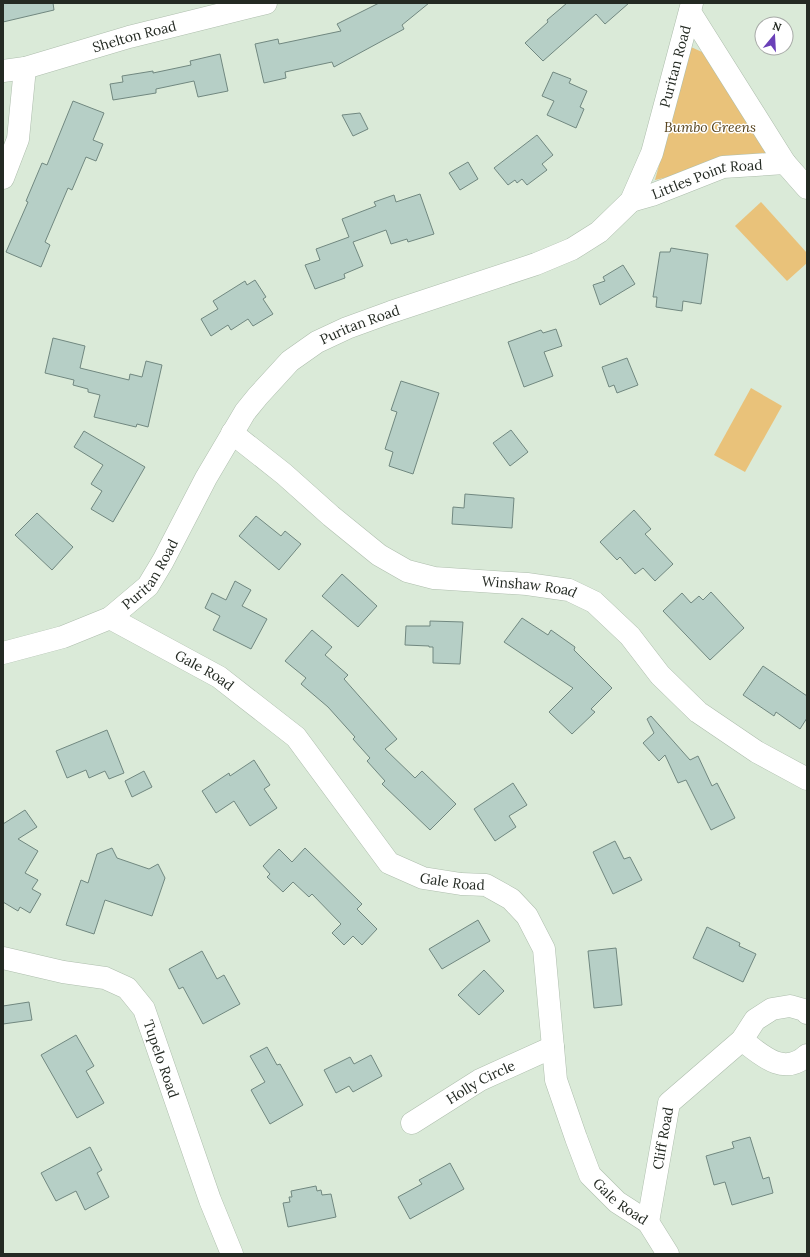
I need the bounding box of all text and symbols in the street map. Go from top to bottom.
north arrow [754,16,794,56]
street label: Shelton Road [90,17,178,56]
text: N [771,19,784,35]
street label: Puritan Road [656,23,695,109]
park label: Bumbo Greens [664,118,756,136]
street label: Littles Point Road [649,155,763,203]
street label: Puritan Road [317,301,402,348]
street label: Puritan Road [118,536,182,613]
street label: Winshaw Road [481,572,580,602]
street label: Gale Road [172,646,238,694]
street label: Gale Road [419,869,485,894]
street label: Tupelo Road [139,1018,183,1100]
street label: Holly Circle [443,1056,518,1108]
street label: Cliff Road [648,1106,677,1171]
street label: Gale Road [589,1174,651,1229]

